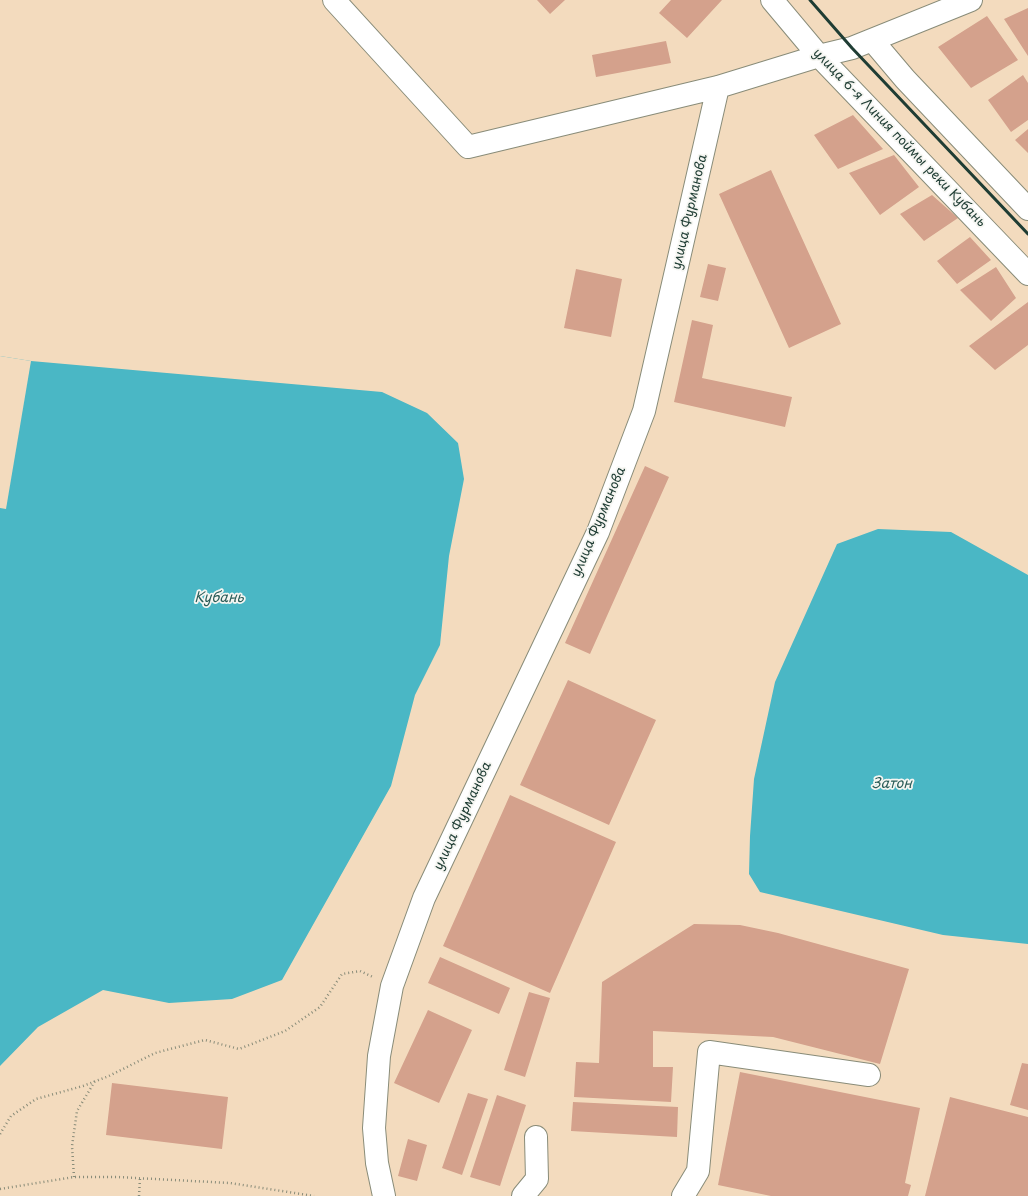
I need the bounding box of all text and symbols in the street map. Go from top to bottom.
street label: улица 6-я Линия поймы реки Кубань [809,45,989,231]
street label: улица Фурманова [669,153,711,271]
street label: улица Фурманова [569,465,629,579]
water label: Кубань [194,590,244,606]
street label: улица Фурманова [431,759,495,873]
water label: Затон [872,776,912,792]

